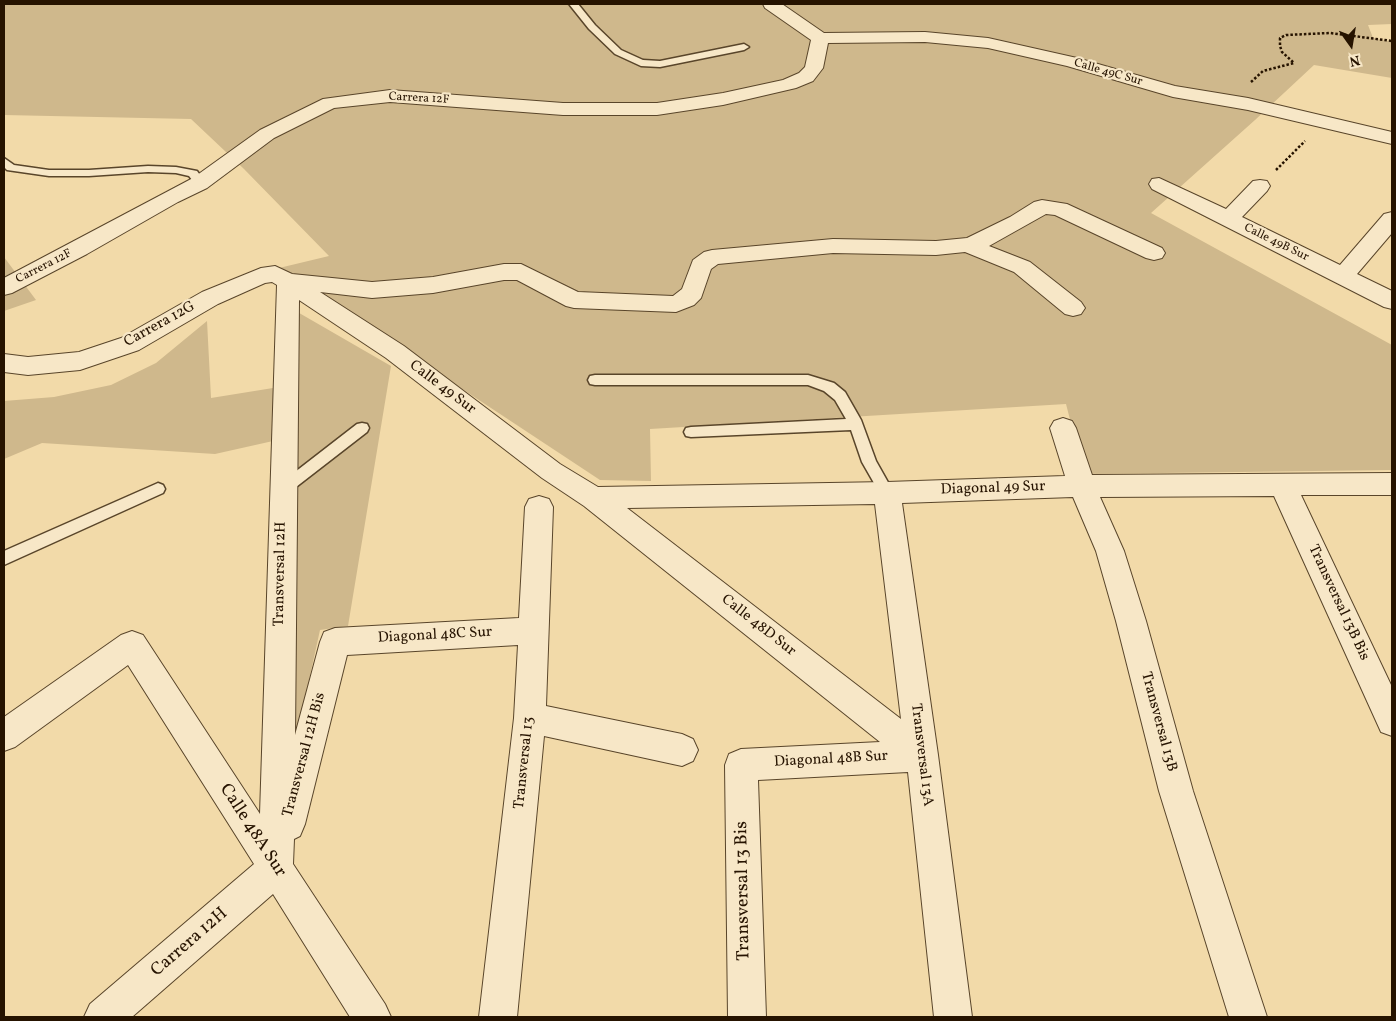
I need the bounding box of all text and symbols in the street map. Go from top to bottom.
north arrow [1326,20,1376,70]
text: N [1347,50,1362,71]
street label: Calle 49C Sur [1072,56,1144,90]
street label: Carrera 12F [388,90,450,108]
street label: Calle 49B Sur [1241,221,1311,265]
street label: Carrera 12F [14,247,74,287]
street label: Carrera 12G [121,298,199,352]
street label: Calle 49 Sur [405,357,479,419]
street label: Diagonal 49 Sur [940,478,1046,500]
street label: Transversal 12H [271,521,291,627]
street label: Transversal 13B Bis [1303,542,1373,664]
street label: Calle 48D Sur [717,591,799,661]
street label: Diagonal 48C Sur [377,624,493,648]
street label: Transversal 13B [1136,670,1180,774]
street label: Transversal 12H Bis [280,691,330,819]
street label: Transversal 13A [906,702,936,808]
street label: Transversal 13 [511,716,539,810]
street label: Diagonal 48B Sur [774,748,888,772]
street label: Calle 48A Sur [214,780,290,882]
street label: Transversal 13 Bis [732,821,756,961]
street label: Carrera 12H [147,904,233,982]

